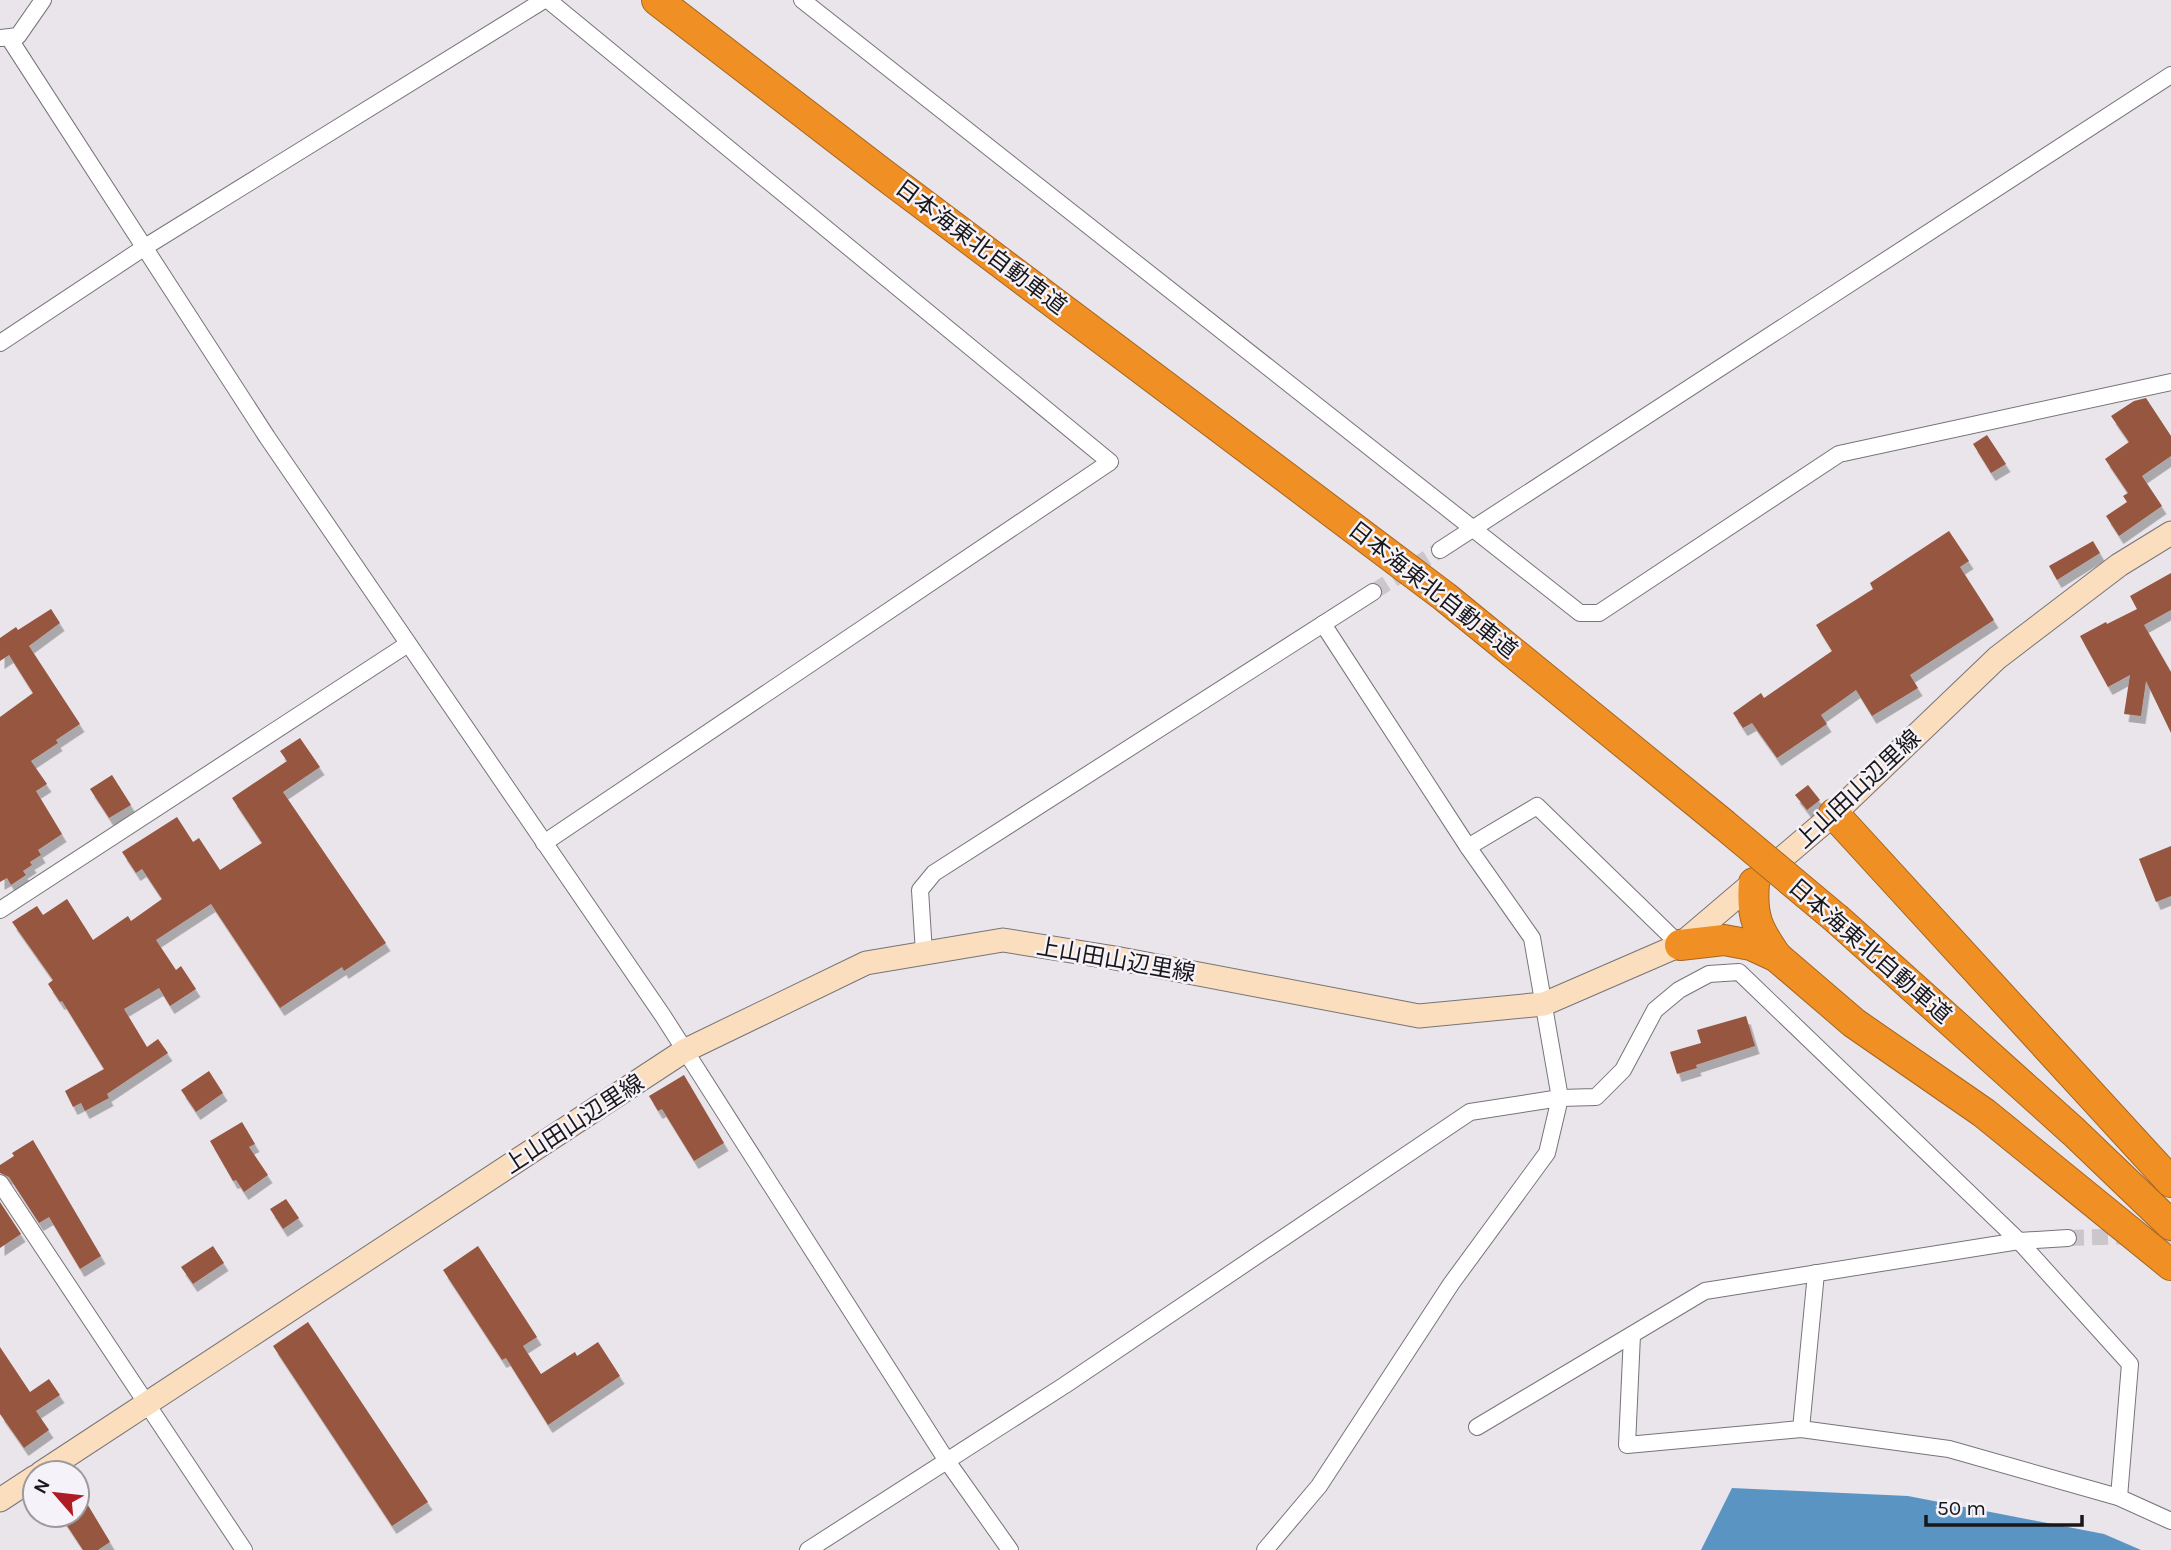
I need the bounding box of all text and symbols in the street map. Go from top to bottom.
street label: 日本海東北自動車道 [890,174,1072,320]
street label: 日本海東北自動車道 [1343,516,1523,664]
street label: 上山田山辺里線 [1790,724,1926,854]
street label: 日本海東北自動車道 [1783,873,1957,1029]
street label: 上山田山辺里線 [1034,933,1198,987]
street label: 上山田山辺里線 [499,1069,649,1179]
north arrow [21,1459,91,1529]
text: N [29,1475,55,1498]
scale bar [1926,1484,2082,1528]
text: 50 m [1937,1496,1986,1520]

